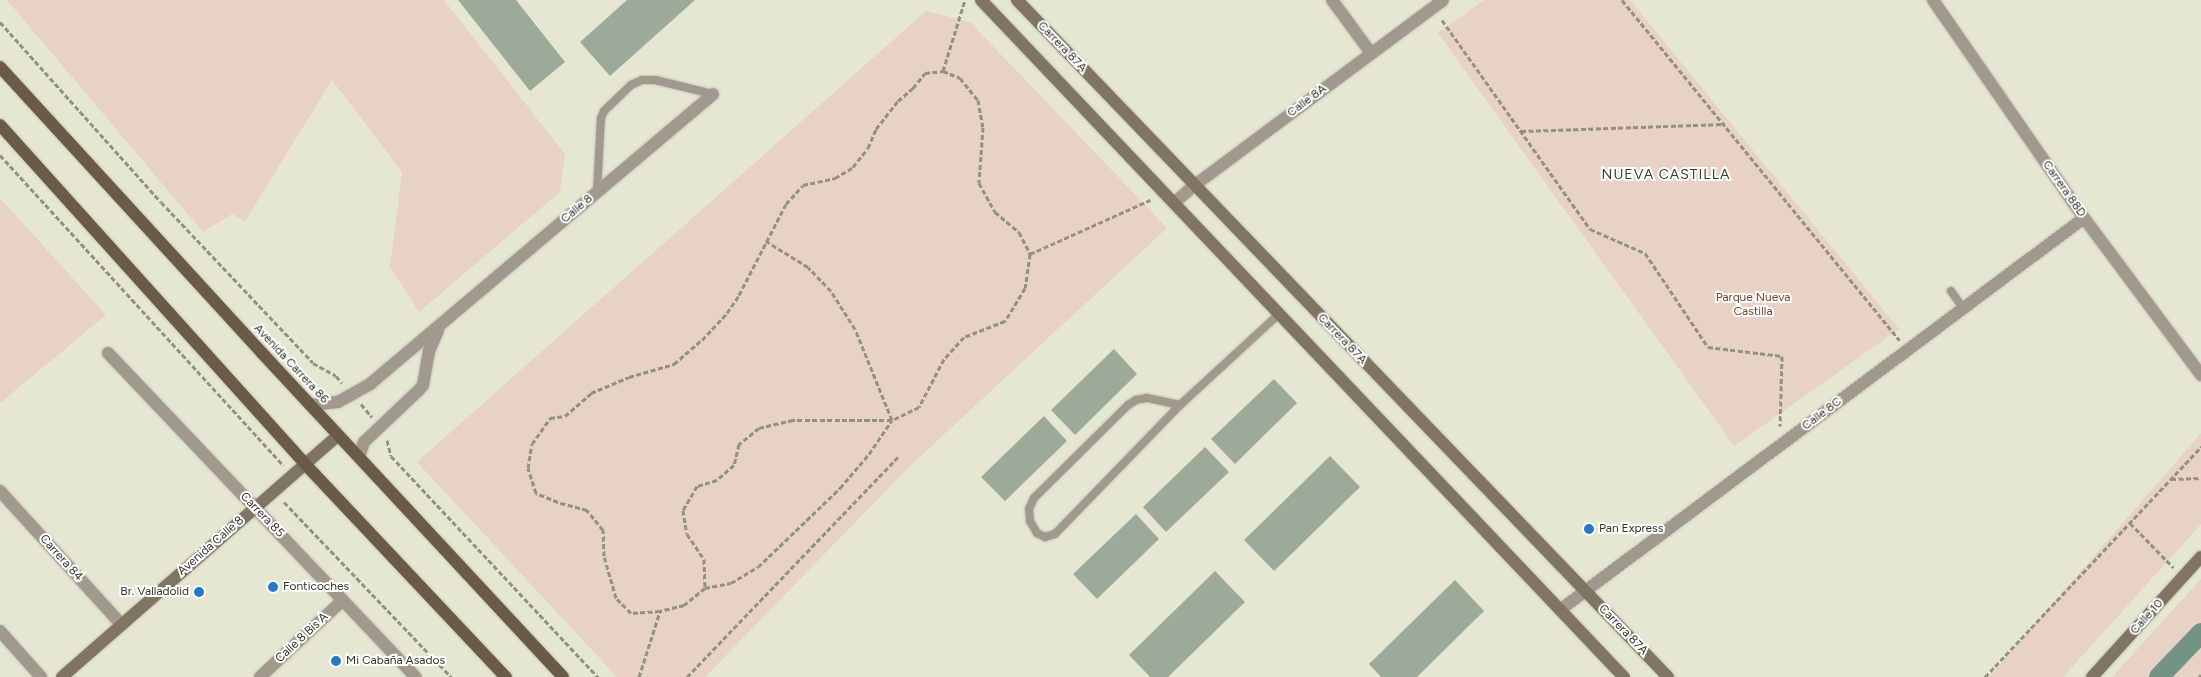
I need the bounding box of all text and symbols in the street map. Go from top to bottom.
street label: Carrera 87A [1034,19,1090,75]
street label: Calle 8A [1285,82,1329,120]
street label: Carrera 88D [2039,158,2089,220]
district label: NUEVA CASTILLA [1600,167,1732,183]
street label: Calle 8 [558,192,596,226]
park label: Parque Nueva Castilla [1716,291,1790,319]
street label: Carrera 87A [1314,311,1370,367]
street label: Avenida Carrera 86 [251,321,331,407]
street label: Calle 8C [1799,395,1845,433]
street label: Carrera 85 [237,490,287,540]
street label: Avenida Calle 8 [175,513,247,579]
place label: Pan Express [1599,522,1663,536]
marker: Pan Express [1583,523,1595,535]
street label: Carrera 84 [36,532,86,584]
place label: Fonticoches [283,580,349,594]
marker: Fonticoches [267,581,279,593]
place label: Br. Valladolid [120,585,189,599]
marker: Br. Valladolid [193,586,205,598]
street label: Calle 10 [2128,596,2166,638]
street label: Carrera 87A [1595,602,1651,658]
street label: Calle 8 Bis A [273,610,331,666]
place label: Mi Cabaña Asados [346,654,445,668]
marker: Mi Cabaña Asados [330,655,342,667]

